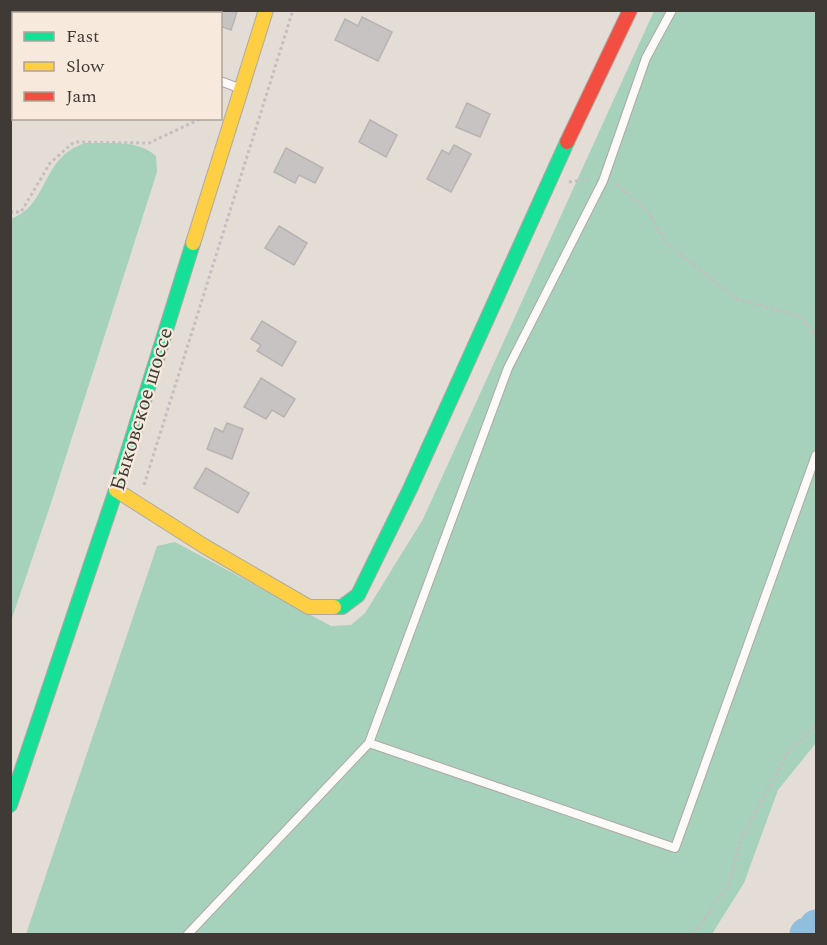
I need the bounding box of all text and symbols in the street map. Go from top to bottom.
legend [12,12,222,120]
text: Fast [66,23,99,50]
text: Slow [66,53,105,80]
text: Jam [66,83,97,110]
street label: Быковское шоссе [102,324,182,495]

